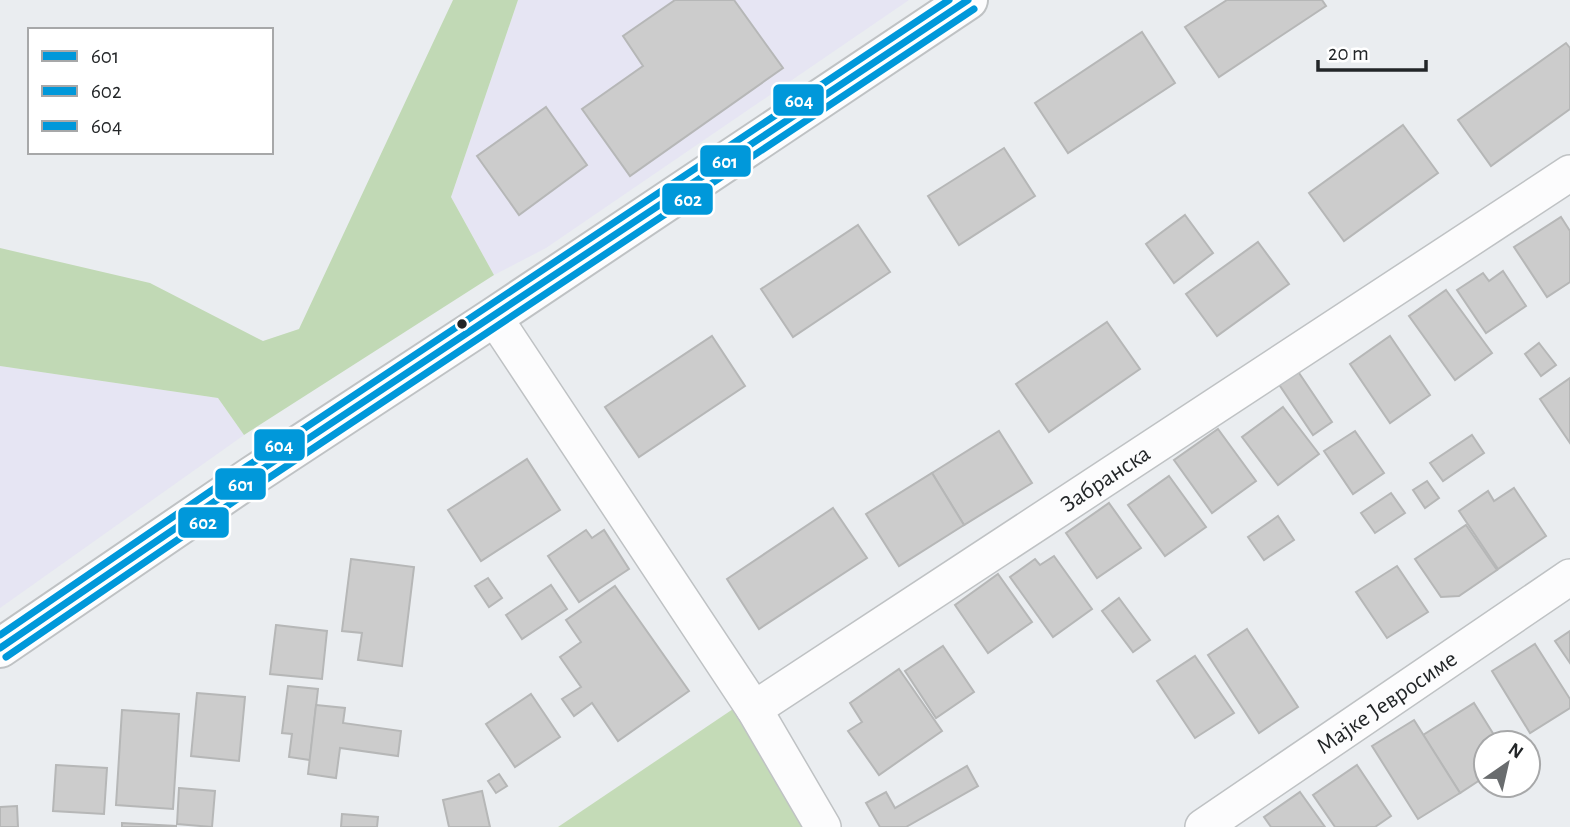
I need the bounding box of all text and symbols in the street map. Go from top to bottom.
legend [28,28,273,154]
scale bar [1318,28,1426,72]
text: 20 m [1328,43,1369,64]
text: 601 [91,46,119,67]
text: 602 [91,81,122,102]
line badge: 604 [772,83,825,117]
text: 604 [785,92,814,111]
text: 604 [91,116,122,137]
line badge: 601 [699,144,752,178]
text: 601 [712,153,738,172]
line badge: 602 [661,182,714,216]
text: 602 [674,191,702,210]
unlabelled marker [455,317,469,331]
line badge: 604 [253,428,306,462]
text: 604 [265,437,294,456]
street label: Забранска [1056,441,1155,517]
line badge: 601 [214,467,267,501]
text: 601 [228,476,254,495]
line badge: 602 [177,506,230,539]
text: 602 [189,514,217,533]
street label: Мајке Јевросиме [1312,647,1462,759]
north arrow [1472,729,1542,799]
text: N [1505,740,1526,763]

